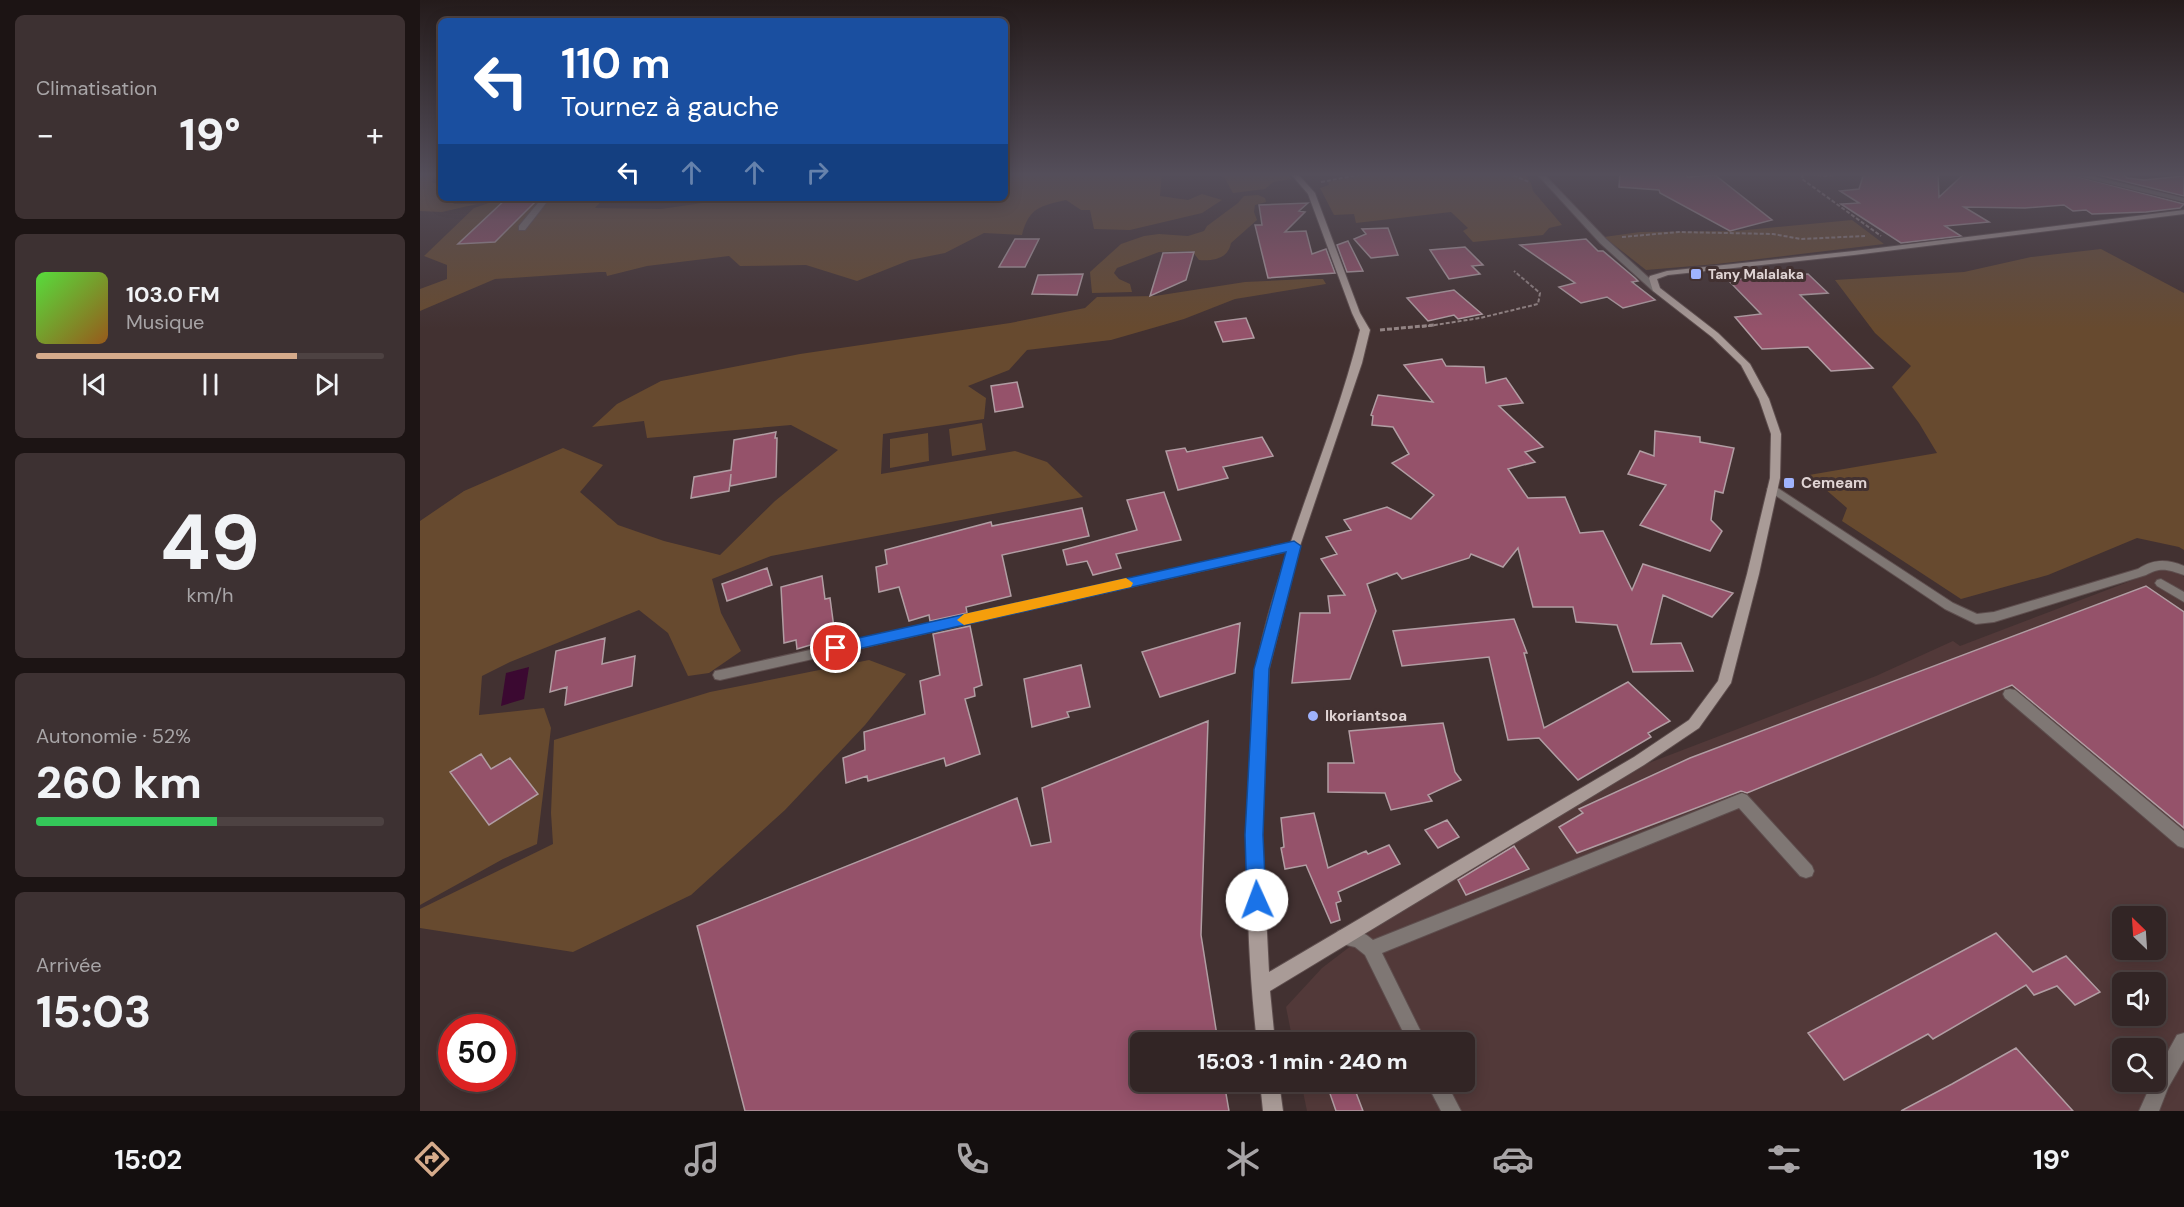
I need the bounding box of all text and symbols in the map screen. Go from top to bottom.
text: 110 m [561,36,671,91]
icon: left [462,42,540,120]
text: Climatisation [36,75,157,101]
text: Tournez à gauche [561,89,779,124]
text: 19° [179,105,241,164]
text: − [36,113,54,156]
text: + [366,113,384,156]
icon: left [612,156,645,189]
icon: ahead [675,156,708,189]
icon: ahead [738,156,771,189]
icon: right [801,156,834,189]
place label: Tany Malalaka [1708,265,1804,283]
marker: Tany Malalaka [1689,267,1703,281]
text: 103.0 FM [126,280,220,309]
text: Musique [126,309,204,335]
icon: previous [78,368,111,401]
icon: pause [194,368,227,401]
icon: next [310,368,343,401]
place label: Cemeam [1801,473,1867,493]
marker: Cemeam [1782,476,1796,490]
text: 49 [160,492,260,593]
text: km/h [186,582,234,608]
pin [810,622,861,673]
icon: arrive [819,631,852,664]
place label: Ikoriantsoa [1325,706,1407,726]
marker: Ikoriantsoa [1306,709,1320,723]
text: Autonomie · 52% [36,723,191,749]
text: 260 km [36,753,202,812]
position arrow [1225,868,1289,932]
north arrow [2112,906,2166,960]
map controls [2112,906,2166,1092]
text: Arrivée [36,952,102,978]
button: sound [2112,972,2166,1026]
text: 15:03 [36,982,151,1041]
speed limit sign: 50 [438,1014,516,1092]
button: search [2112,1038,2166,1092]
text: 15:03 · 1 min · 240 m [1197,1047,1408,1076]
icon: directions [411,1138,453,1180]
icon: music [681,1138,723,1180]
icon: phone [951,1138,993,1180]
icon: climate [1222,1138,1264,1180]
icon: car [1492,1138,1534,1180]
icon: filters [1763,1138,1805,1180]
text: 15:02 [114,1142,182,1177]
text: 19° [2033,1142,2070,1177]

